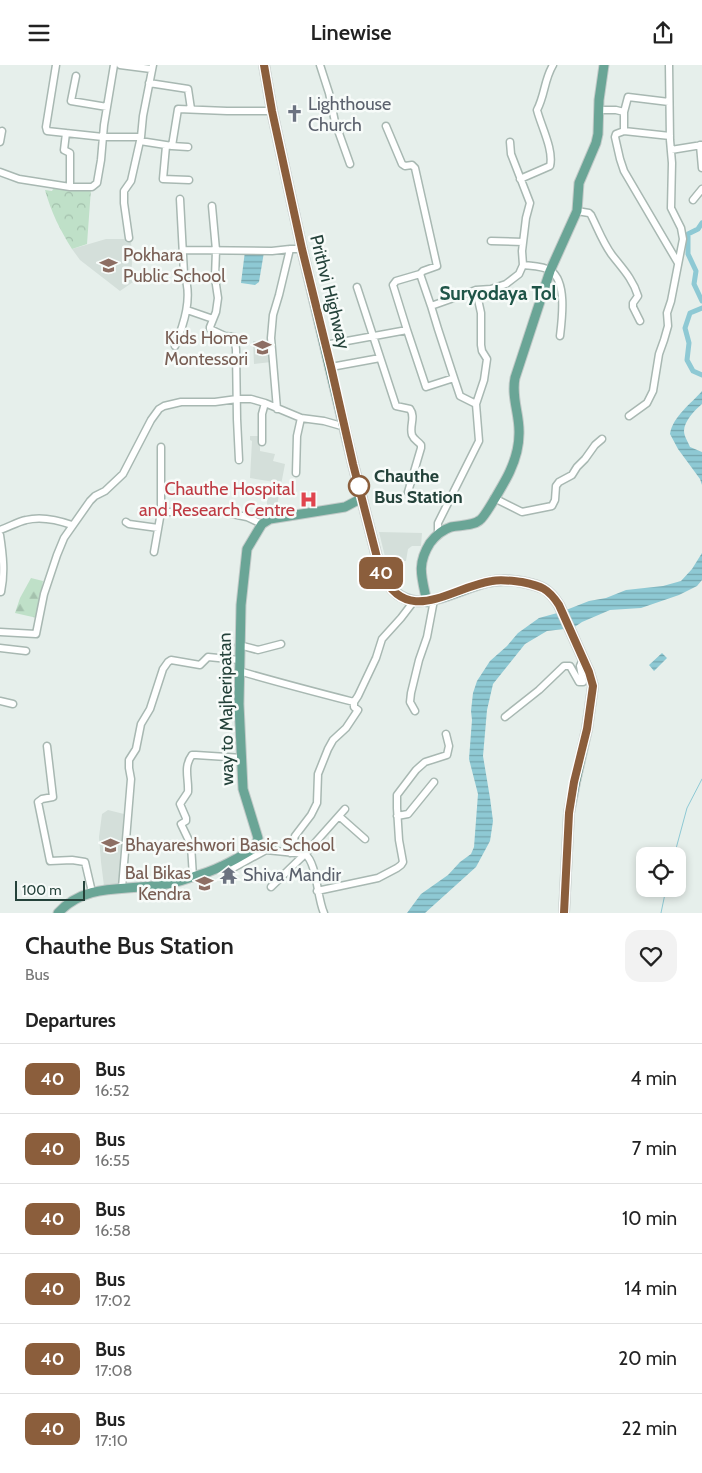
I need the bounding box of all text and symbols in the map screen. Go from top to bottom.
icon: menu [25,19,53,47]
text: Linewise [310,19,392,46]
icon: share [649,19,677,47]
place label: Lighthouse Church [308,93,391,136]
church icon: Lighthouse Church [284,104,304,124]
street label: Prithvi Highway [305,232,355,352]
place label: Pokhara Public School [123,244,226,287]
school or university icon: Pokhara Public School [99,255,119,275]
district label: Suryodaya Tol [439,282,557,305]
place label: Kids Home Montessori [164,327,248,370]
school or university icon: Kids Home Montessori [252,338,272,358]
place label: Chauthe Bus Station [374,465,463,508]
marker: Chauthe Bus Station [348,475,370,497]
place label: Chauthe Hospital and Research Centre [139,478,296,521]
hospital icon: Chauthe Hospital and Research Centre [299,489,319,509]
line badge: 40 [358,557,404,589]
text: 40 [369,562,393,584]
street label: way to Majheripatan [214,632,238,786]
place label: Bhayareshwori Basic School [125,834,336,856]
school or university icon: Bhayareshwori Basic School [101,835,121,855]
map controls [636,847,686,897]
button: locate [636,847,686,897]
place label: Bal Bikas Kendra [125,862,191,905]
place label: Shiva Mandir [243,864,341,886]
temple icon: Shiva Mandir [219,865,239,885]
school or university icon: Bal Bikas Kendra [195,873,215,893]
scale bar [15,878,85,901]
text: 100 m [22,881,62,899]
button: heart [625,930,677,982]
text: Chauthe Bus Station [25,931,234,960]
text: Bus [25,965,49,984]
text: Departures [25,1009,116,1032]
text: Bus [95,1058,125,1081]
text: 4 min [630,1067,677,1090]
text: 40 [41,1068,64,1090]
text: 16:52 [95,1081,130,1100]
text: Bus [95,1128,125,1151]
text: 7 min [632,1137,677,1160]
text: 40 [41,1138,64,1160]
text: 16:55 [95,1151,130,1170]
text: Bus [95,1198,125,1221]
text: 10 min [622,1207,677,1230]
text: 40 [41,1208,64,1230]
text: 16:58 [95,1221,131,1240]
text: Bus [95,1268,125,1291]
text: 14 min [624,1277,677,1300]
text: 40 [41,1278,64,1300]
text: 17:02 [95,1291,131,1310]
text: Bus [95,1338,125,1361]
text: 20 min [618,1347,677,1370]
text: 40 [41,1348,64,1370]
text: 17:08 [95,1361,132,1380]
text: Bus [95,1408,125,1431]
text: 22 min [622,1417,677,1440]
text: 40 [41,1418,64,1440]
text: 17:10 [95,1431,128,1450]

